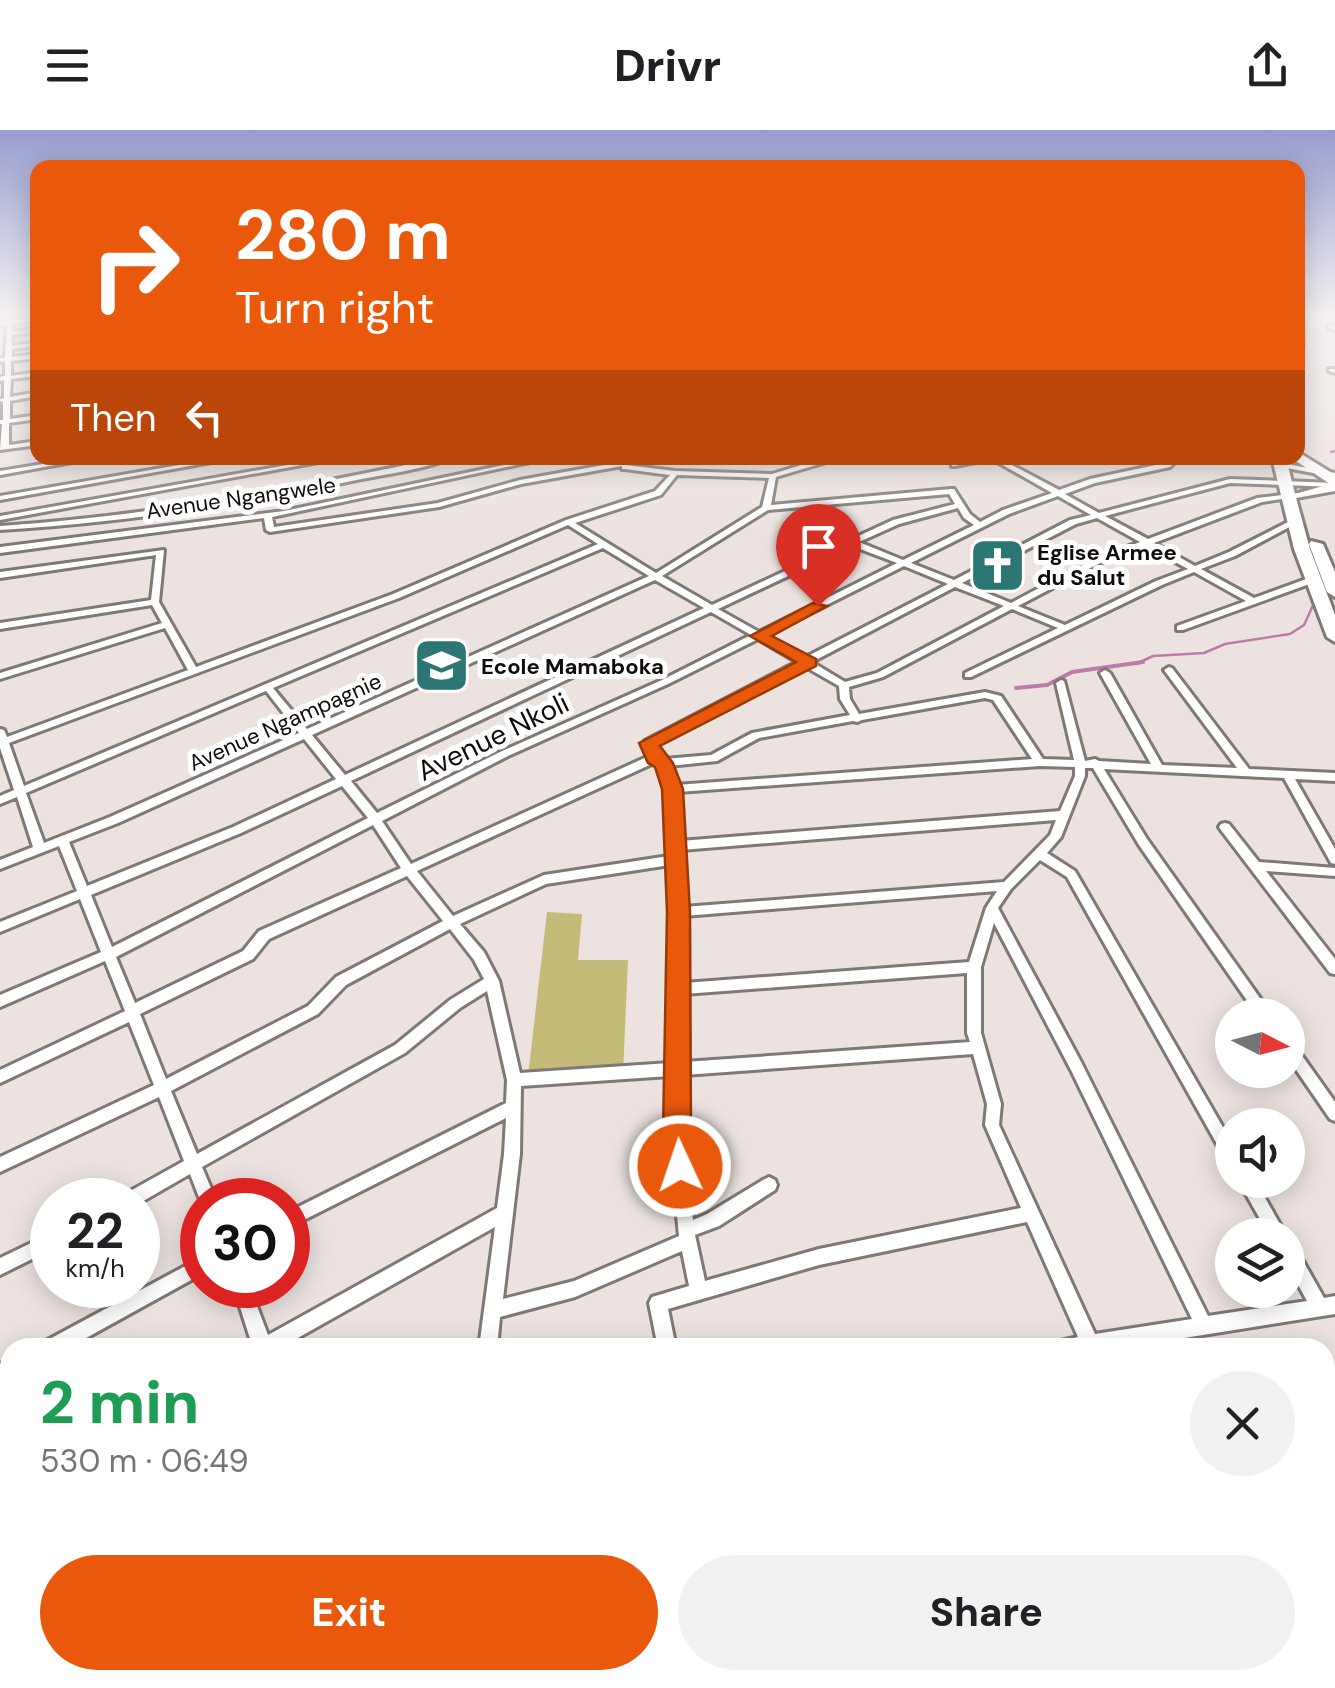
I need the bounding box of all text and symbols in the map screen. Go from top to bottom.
text: Drivr [614,36,721,95]
icon: menu [40,38,95,93]
icon: share [1240,38,1295,93]
text: 280 m [235,190,451,281]
icon: right [70,200,200,330]
text: Turn right [235,278,434,337]
icon: left [177,390,232,445]
text: Then [70,393,157,443]
street label: Avenue Ngangwele [144,470,338,526]
pin [776,504,861,607]
icon: arrive [791,519,846,574]
church icon: Eglise Armee du Salut [968,535,1028,595]
place label: Eglise Armee du Salut [1037,538,1177,592]
school or university icon: Ecole Mamaboka [412,636,472,696]
place label: Ecole Mamaboka [481,652,664,681]
street label: Avenue Ngampagnie [184,666,386,778]
street label: Avenue Nkoli [411,684,575,790]
north arrow [1215,998,1305,1088]
map controls [1215,998,1305,1308]
button: sound [1215,1108,1305,1198]
position arrow [628,1114,732,1218]
speed limit sign: 30 [180,1178,310,1308]
text: 22 [66,1198,124,1264]
button: layers [1215,1218,1305,1308]
text: km/h [65,1252,125,1285]
text: 2 min [40,1363,199,1442]
button: close [1190,1371,1295,1476]
text: 530 m · 06:49 [40,1440,249,1482]
button: Exit [40,1555,658,1670]
button: Share [678,1555,1295,1670]

